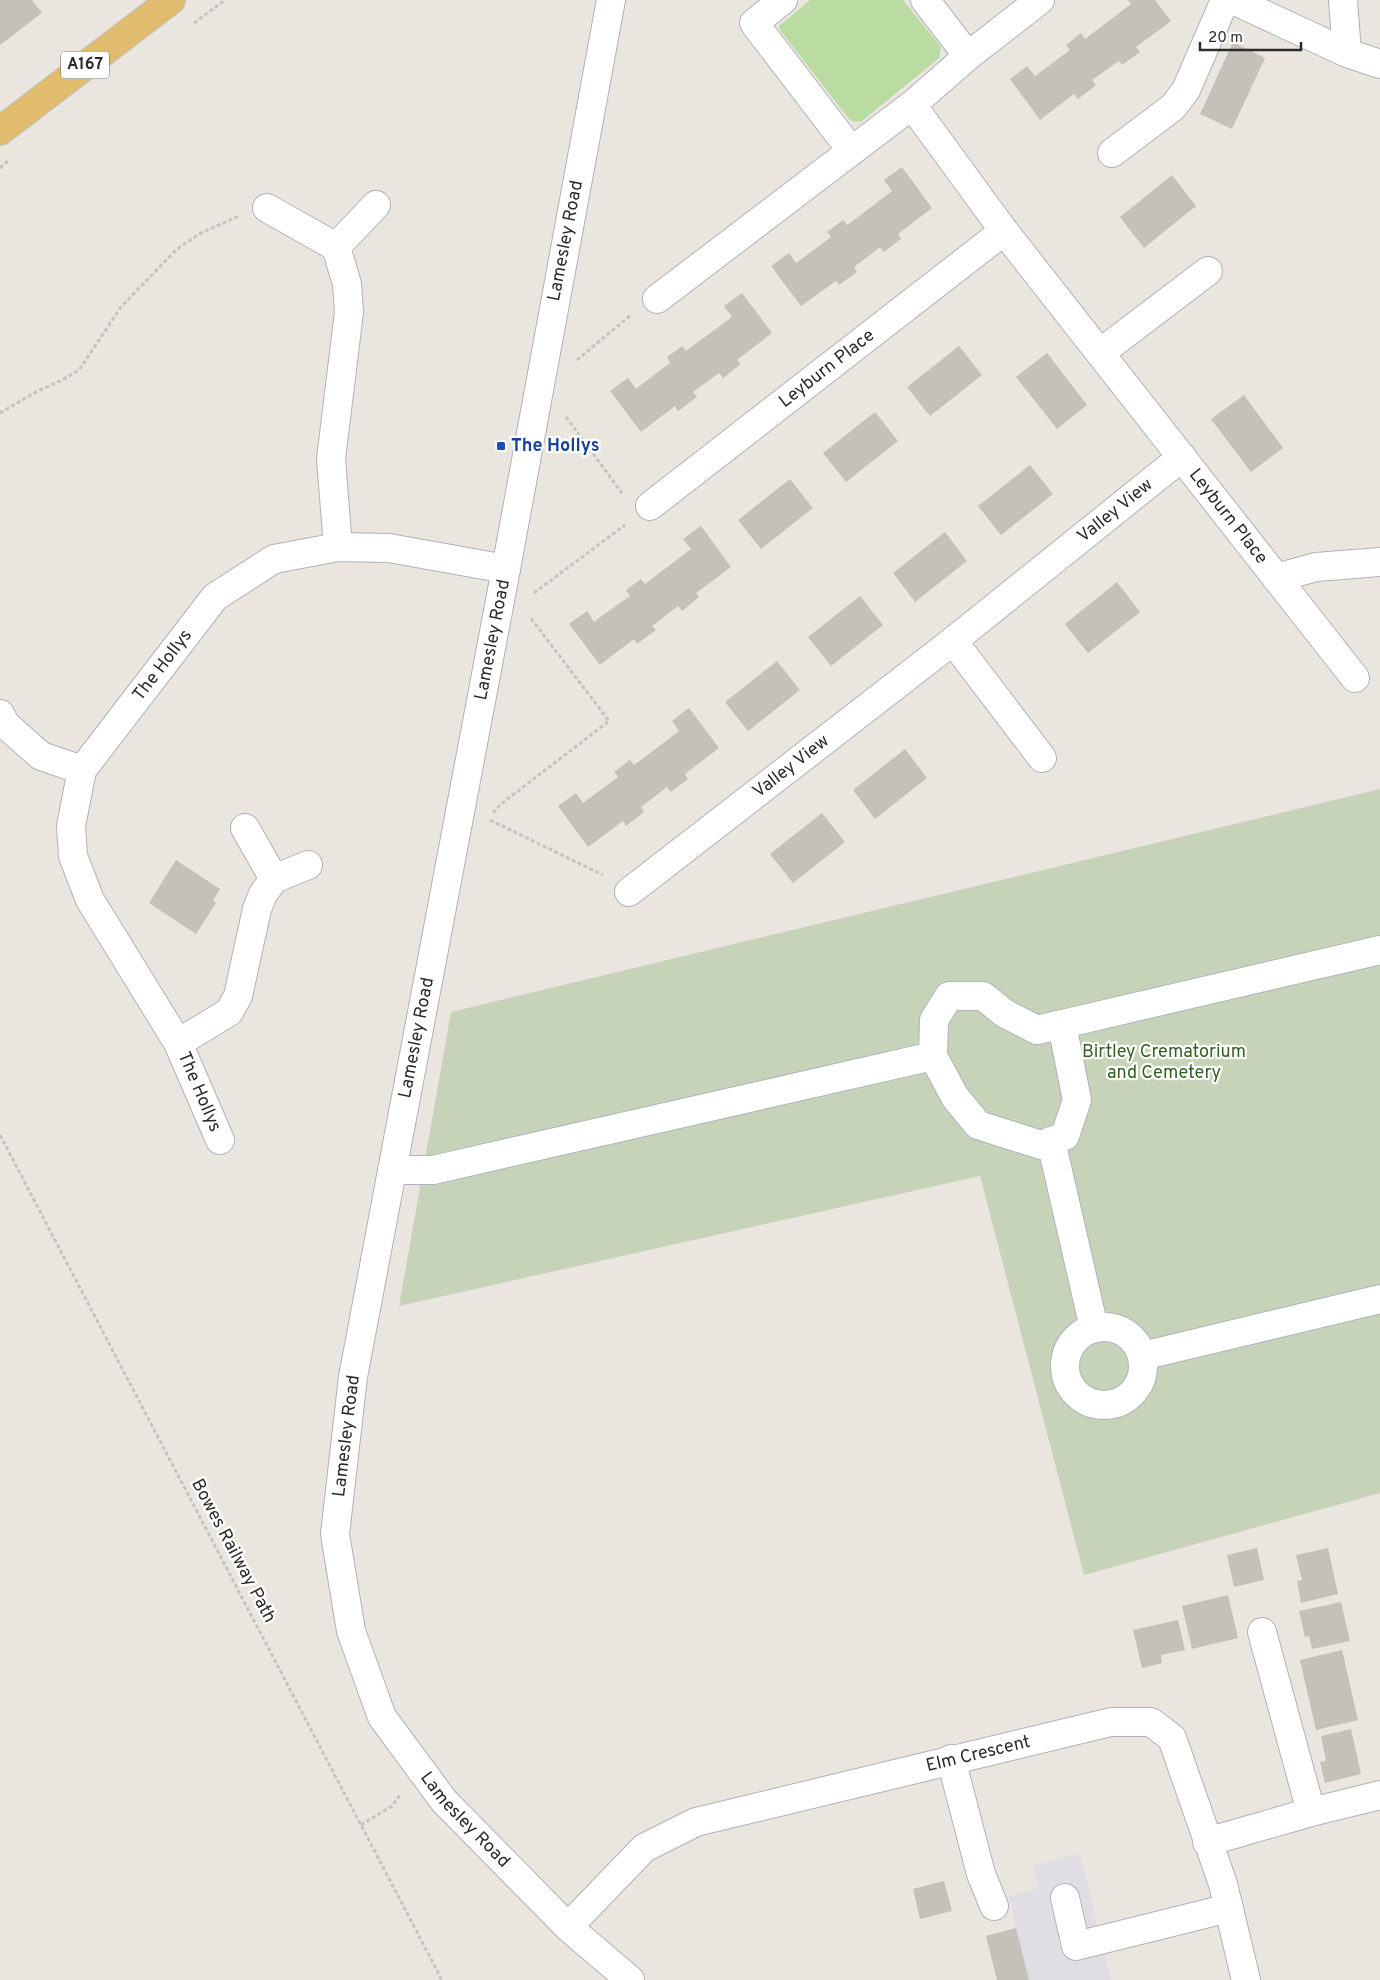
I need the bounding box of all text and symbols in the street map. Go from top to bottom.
scale bar [1200,20,1301,52]
text: 20 m [1208,29,1243,48]
road number: A167 [61,52,109,78]
street label: Lamesley Road [543,179,589,303]
street label: Leyburn Place [774,324,879,413]
place label: The Hollys [511,435,600,458]
marker: The Hollys [495,440,507,452]
street label: Leyburn Place [1184,464,1273,569]
street label: Valley View [1073,473,1158,548]
street label: Lamesley Road [470,578,516,702]
street label: The Hollys [128,625,197,706]
street label: Valley View [748,730,834,803]
street label: Lamesley Road [394,976,440,1100]
park label: Birtley Crematorium and Cemetery [1082,1041,1246,1085]
street label: The Hollys [172,1049,226,1135]
street label: Lamesley Road [328,1374,366,1498]
street label: Bowes Railway Path [185,1475,281,1627]
street label: Elm Crescent [924,1730,1033,1778]
street label: Lamesley Road [415,1767,515,1873]

